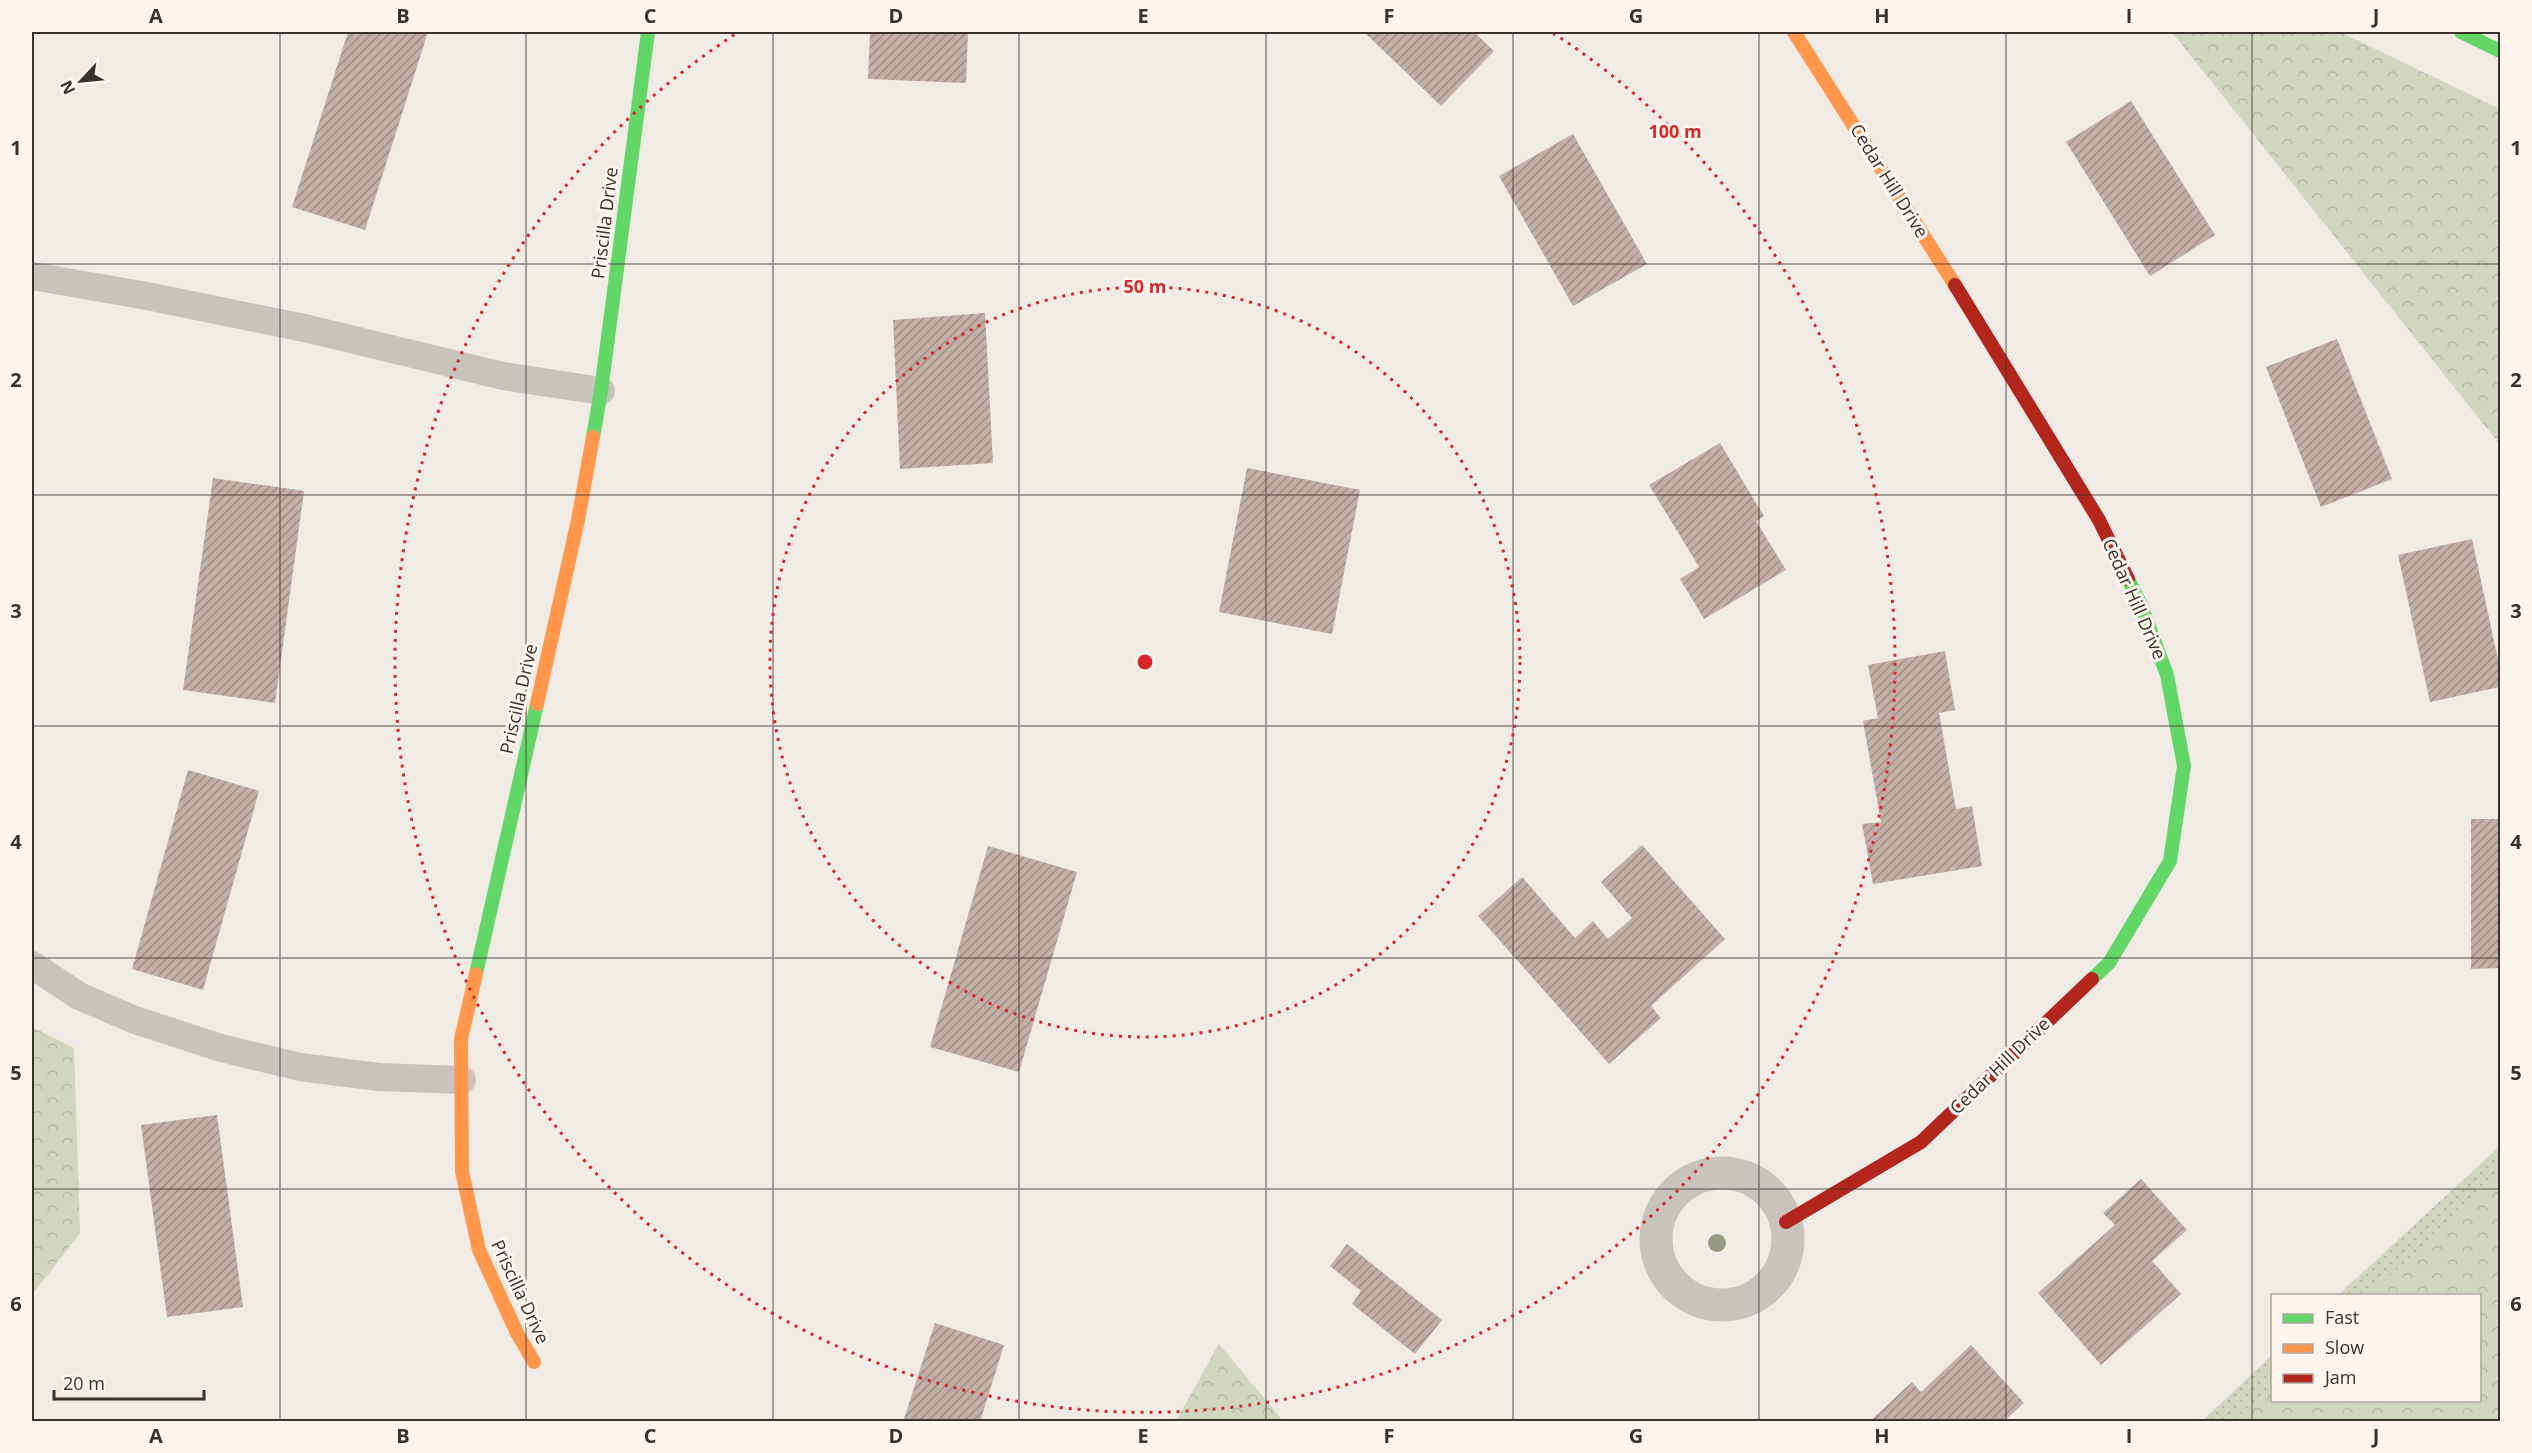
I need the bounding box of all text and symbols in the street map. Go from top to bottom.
text: A [149,2,163,29]
text: B [396,2,410,29]
text: C [644,2,657,29]
text: D [889,2,903,29]
text: E [1137,2,1149,29]
text: F [1384,2,1394,29]
text: G [1629,2,1643,29]
text: H [1874,2,1890,29]
text: I [2126,2,2132,29]
text: J [2371,2,2379,29]
north arrow [51,51,111,111]
text: N [55,77,80,98]
text: 100 m [1648,119,1702,143]
street label: Cedar Hill Drive [1845,119,1935,242]
text: 1 [10,134,22,161]
text: 1 [2510,134,2522,161]
street label: Priscilla Drive [585,166,623,280]
text: 50 m [1124,274,1166,298]
text: 2 [10,366,22,393]
text: 2 [2510,366,2522,393]
street label: Cedar Hill Drive [2097,534,2172,663]
text: 3 [10,597,22,624]
text: 3 [2510,597,2522,624]
street label: Priscilla Drive [494,641,542,756]
centre of rings [1135,652,1155,672]
text: 4 [10,828,22,855]
text: 4 [2510,828,2522,855]
street label: Cedar Hill Drive [1944,1011,2054,1119]
text: 5 [10,1059,22,1086]
text: 5 [2510,1059,2522,1086]
street label: Priscilla Drive [486,1236,556,1348]
text: 6 [10,1290,22,1317]
text: 6 [2510,1290,2522,1317]
legend [2271,1294,2481,1402]
text: Fast [2325,1305,2359,1329]
text: Slow [2325,1335,2364,1359]
scale bar [54,1363,204,1401]
text: Jam [2323,1365,2357,1389]
text: 20 m [63,1371,105,1395]
text: A [149,1422,163,1449]
text: B [396,1422,410,1449]
text: C [644,1422,657,1449]
text: D [889,1422,903,1449]
text: E [1137,1422,1149,1449]
text: F [1384,1422,1394,1449]
text: G [1629,1422,1643,1449]
text: H [1874,1422,1890,1449]
text: I [2126,1422,2132,1449]
text: J [2371,1422,2379,1449]

